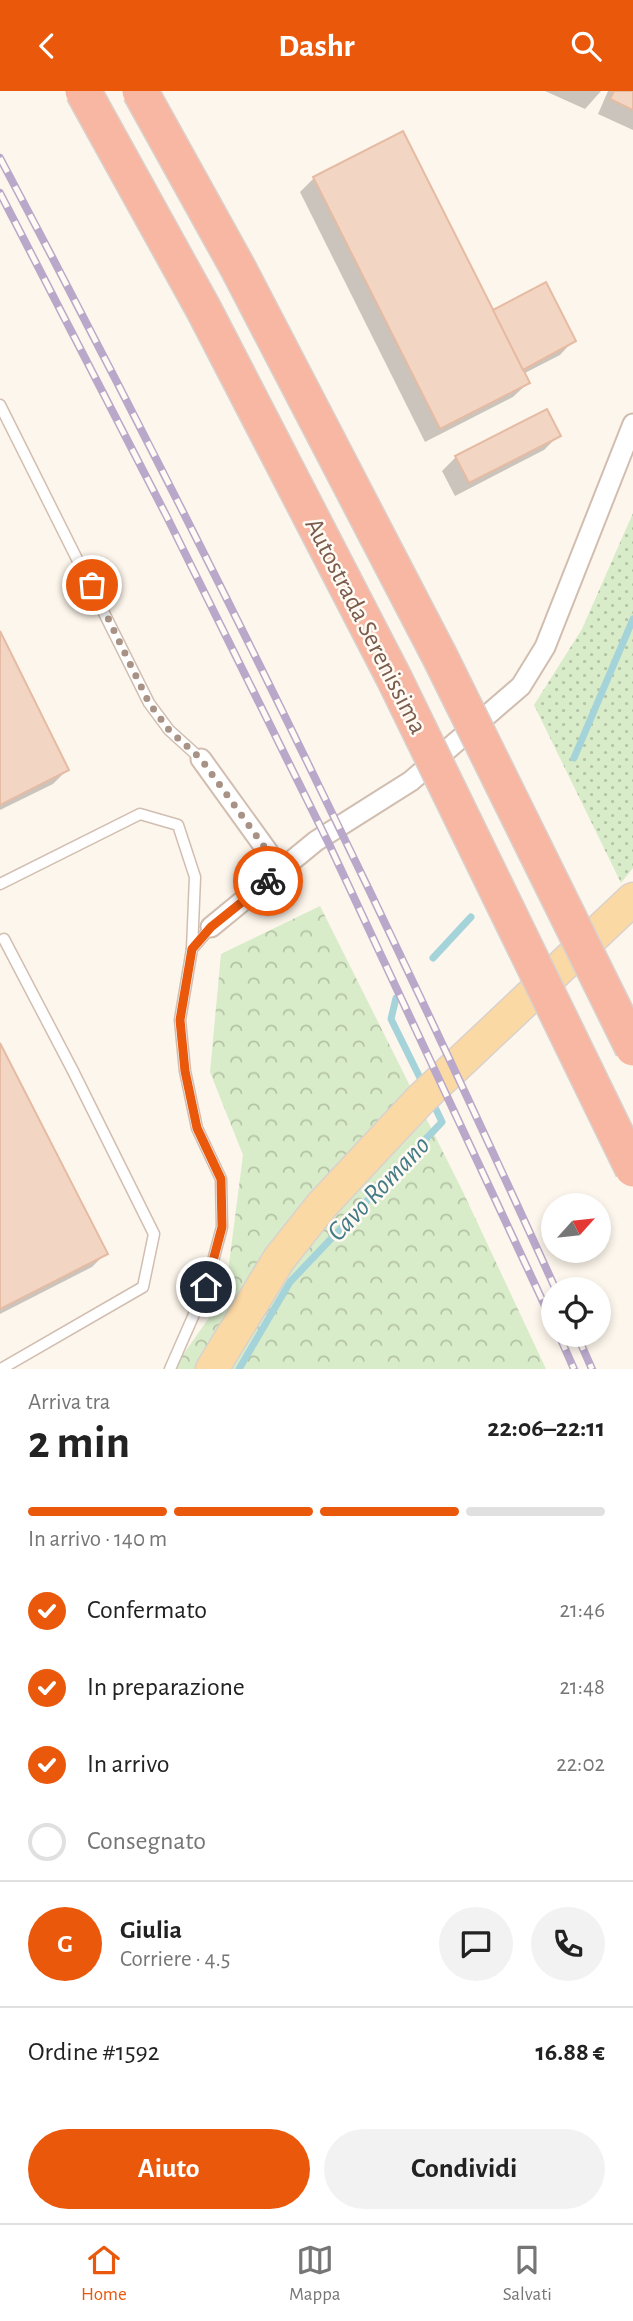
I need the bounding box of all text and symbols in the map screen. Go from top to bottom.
icon: back [28,27,66,65]
icon: search [567,27,605,65]
text: Dashr [278,30,355,62]
street label: Autostrada Serenissima [300,514,432,738]
pin [62,555,122,615]
icon: bag [73,566,111,604]
courier [233,846,303,916]
icon: bike [249,862,287,900]
water label: Cavo Romano [322,1131,436,1247]
north arrow [541,1193,611,1263]
map controls [541,1193,611,1347]
pin [176,1257,236,1317]
icon: home [187,1268,225,1306]
button: locate [541,1277,611,1347]
text: Arriva tra [28,1391,110,1414]
text: 22:06–22:11 [487,1415,605,1441]
text: 2 min [28,1420,130,1466]
text: In arrivo · 140 m [28,1528,167,1551]
icon: check [28,1592,66,1630]
text: Confermato [87,1597,207,1623]
text: 21:46 [559,1599,605,1622]
icon: check [28,1669,66,1707]
text: In preparazione [87,1674,245,1700]
text: 21:48 [559,1676,605,1699]
icon: check [28,1746,66,1784]
text: In arrivo [87,1751,170,1777]
text: 22:02 [556,1753,605,1776]
text: Consegnato [87,1828,206,1854]
button: chat [439,1907,513,1981]
button: phone [531,1907,605,1981]
text: Giulia [120,1917,182,1943]
text: G [57,1931,73,1957]
text: Corriere · 4.5 [120,1948,230,1971]
text: Ordine #1592 [28,2039,160,2065]
text: 16.88 € [535,2039,605,2065]
button: Aiuto [28,2129,310,2209]
button: Condividi [324,2129,605,2209]
tab: Home [81,2241,127,2306]
tab: Mappa [289,2241,341,2306]
tab: Salvati [503,2241,552,2306]

